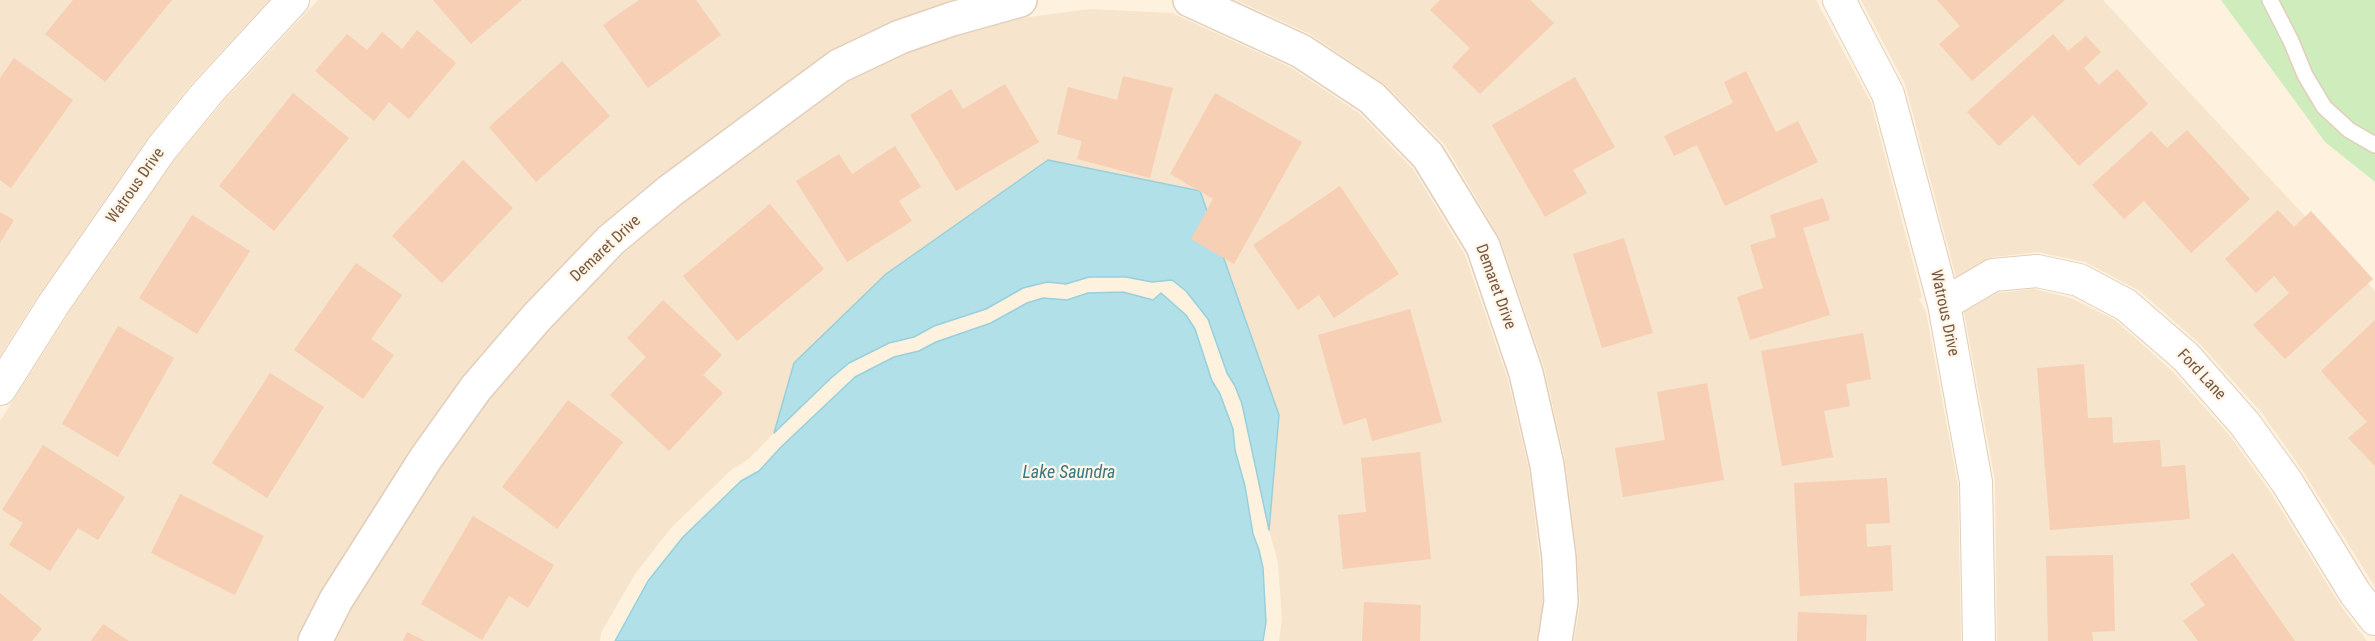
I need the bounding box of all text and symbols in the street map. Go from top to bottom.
street label: Watrous Drive [103,145,169,227]
street label: Demaret Drive [567,212,645,286]
street label: Demaret Drive [1471,242,1519,332]
street label: Watrous Drive [1925,268,1963,358]
street label: Ford Lane [2173,346,2229,404]
water label: Lake Saundra [1023,462,1115,484]

